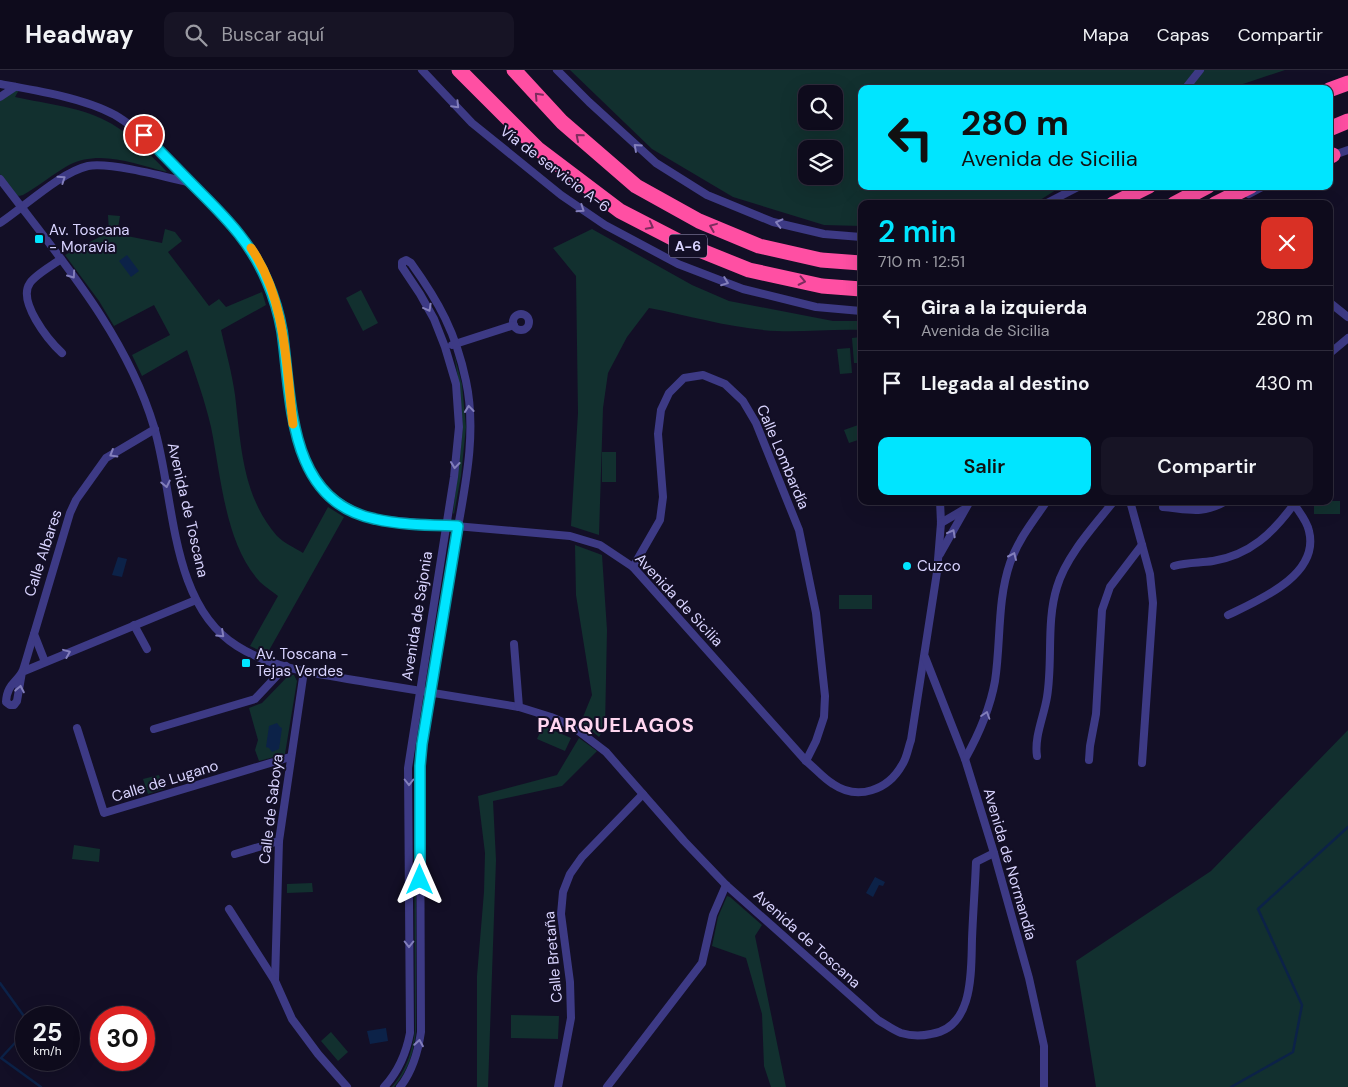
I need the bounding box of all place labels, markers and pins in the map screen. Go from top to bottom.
pin [123,114,165,156]
place label: Av. Toscana - Moravia [49,220,129,257]
marker: Av. Toscana - Moravia [33,233,45,245]
place label: Cuzco [917,556,961,576]
marker: Cuzco [901,560,913,572]
place label: Av. Toscana - Tejas Verdes [256,644,349,681]
marker: Av. Toscana - Tejas Verdes [240,657,252,669]

